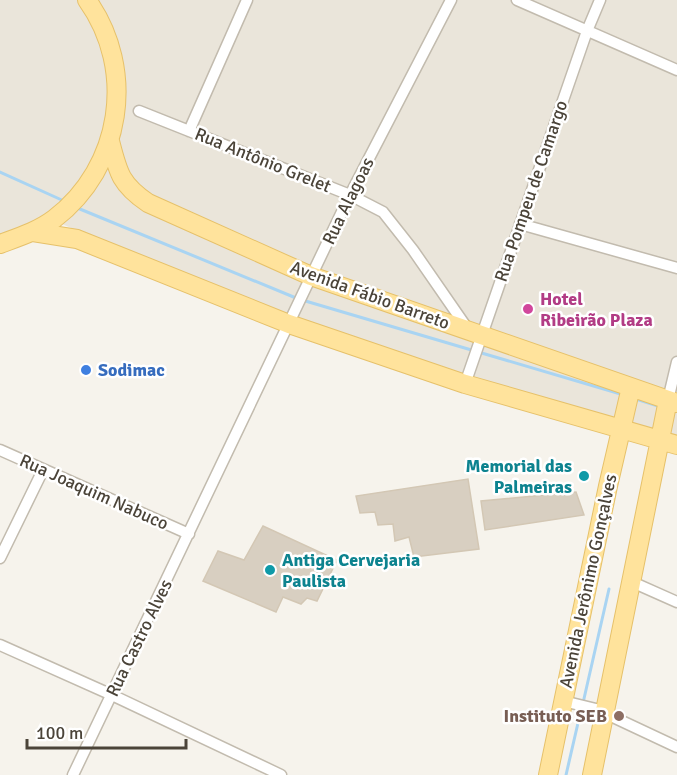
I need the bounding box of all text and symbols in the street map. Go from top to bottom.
street label: Rua Pompeu de Camargo [490,97,572,285]
street label: Rua Antônio Grelet [192,123,334,197]
street label: Rua Alagoas [317,154,379,248]
street label: Avenida Fábio Barreto [287,256,453,334]
place label: Hotel Ribeirão Plaza [540,288,653,331]
marker: Hotel Ribeirão Plaza [521,302,535,316]
place label: Sodimac [98,359,165,381]
marker: Sodimac [79,363,93,377]
street label: Rua Joaquim Nabuco [16,449,172,535]
place label: Memorial das Palmeiras [466,455,572,498]
marker: Memorial das Palmeiras [577,469,591,483]
street label: Avenida Jerônimo Gonçalves [555,472,621,690]
place label: Antiga Cervejaria Paulista [282,549,420,592]
marker: Antiga Cervejaria Paulista [263,563,277,577]
street label: Rua Castro Alves [101,576,177,700]
place label: Instituto SEB [503,705,607,727]
marker: Instituto SEB [612,709,626,723]
scale bar [27,712,186,750]
text: 100 m [36,722,83,744]

